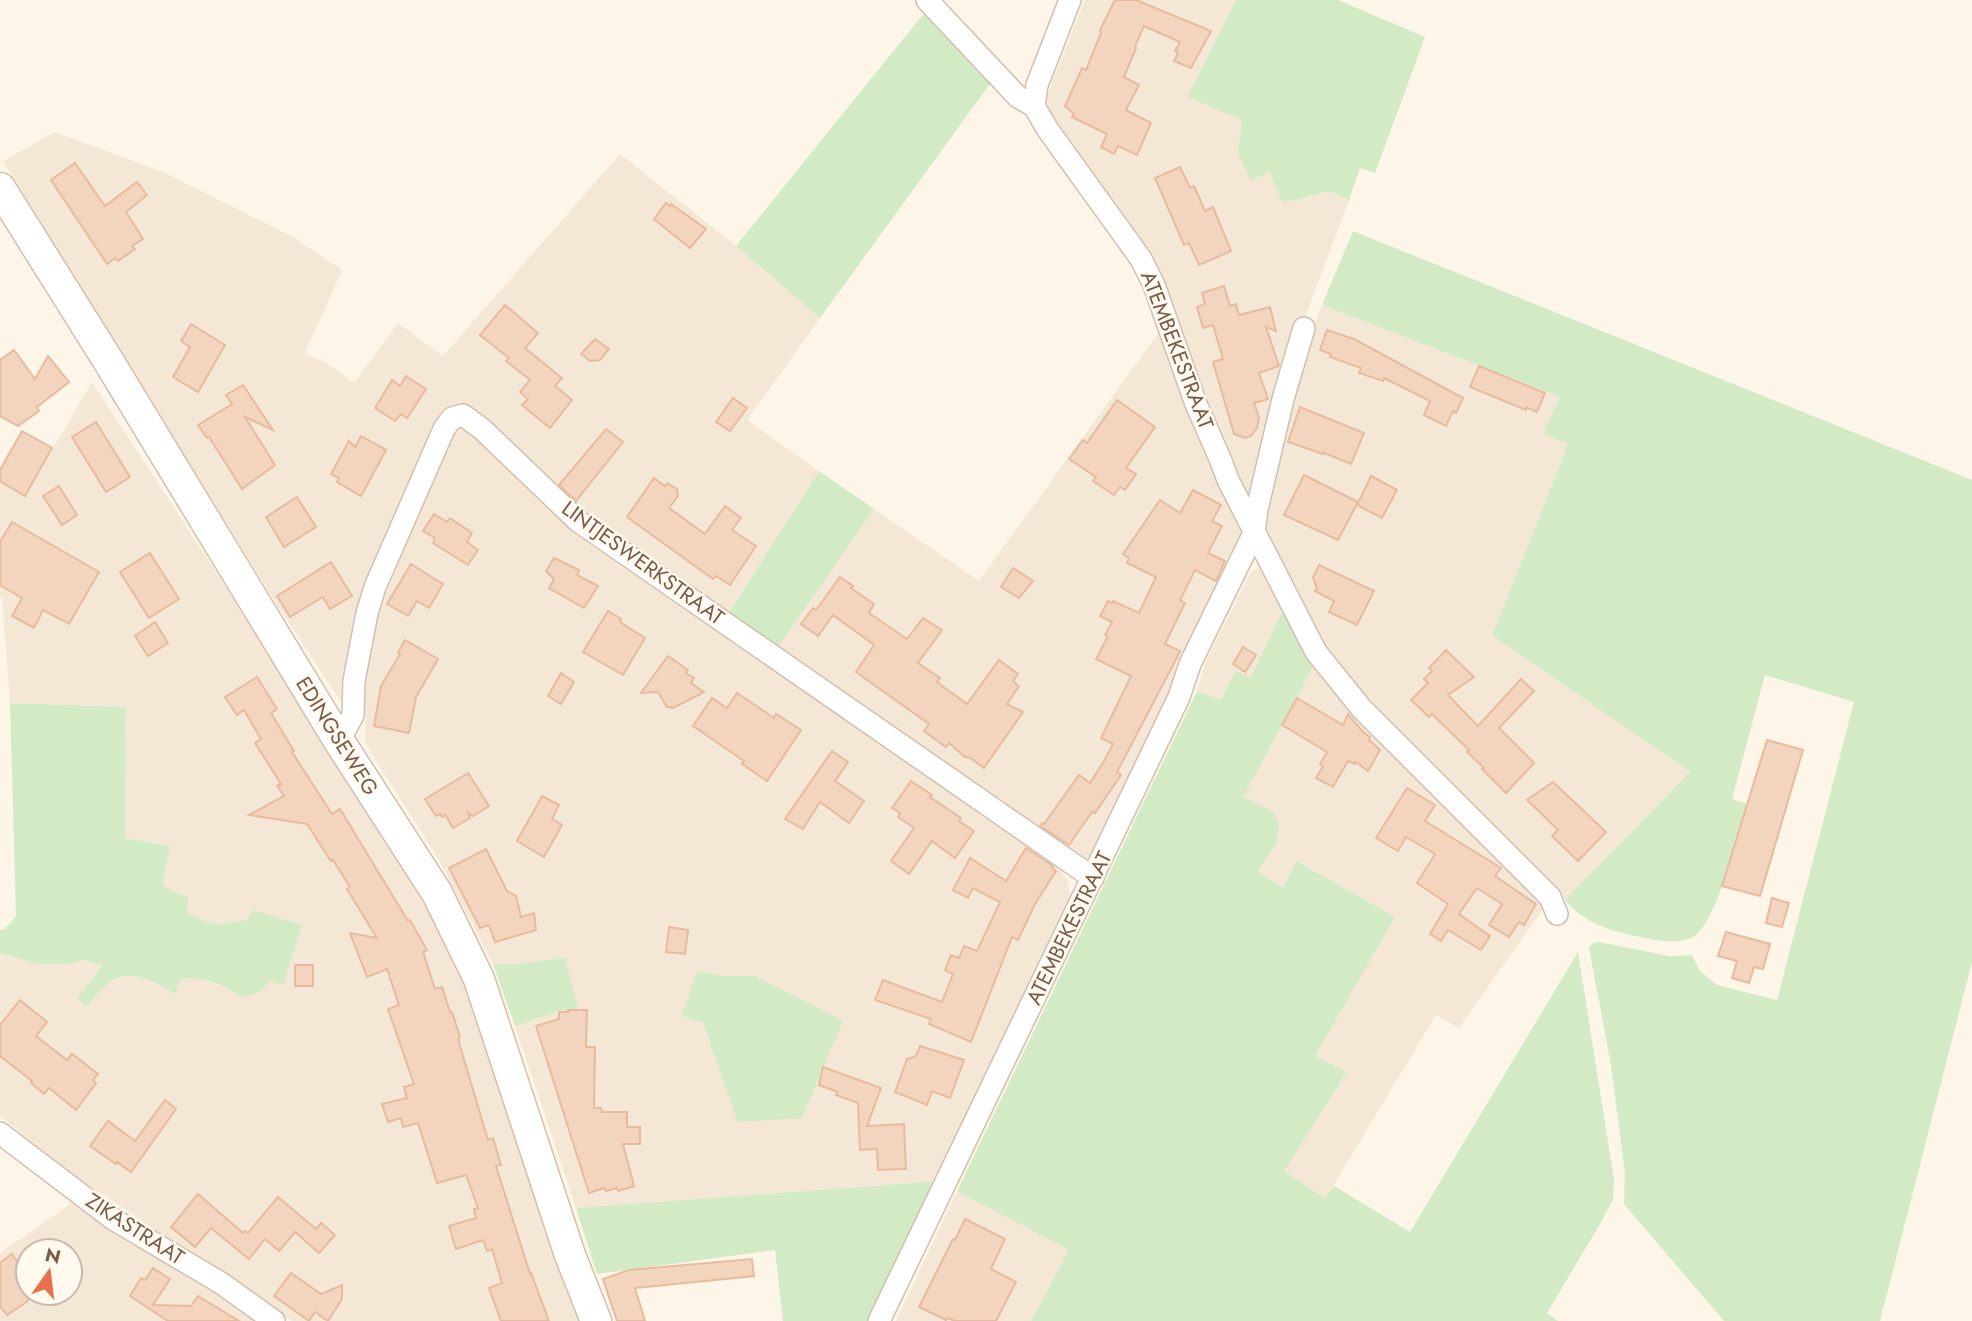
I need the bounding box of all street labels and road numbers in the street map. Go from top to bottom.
street label: ATEMBEKESTRAAT [1133,267,1221,434]
street label: LINTJESWERKSTRAAT [556,494,731,632]
street label: EDINGSEWEG [288,671,386,801]
street label: ATEMBEKESTRAAT [1019,846,1119,1010]
street label: ZIKASTRAAT [80,1186,190,1272]

